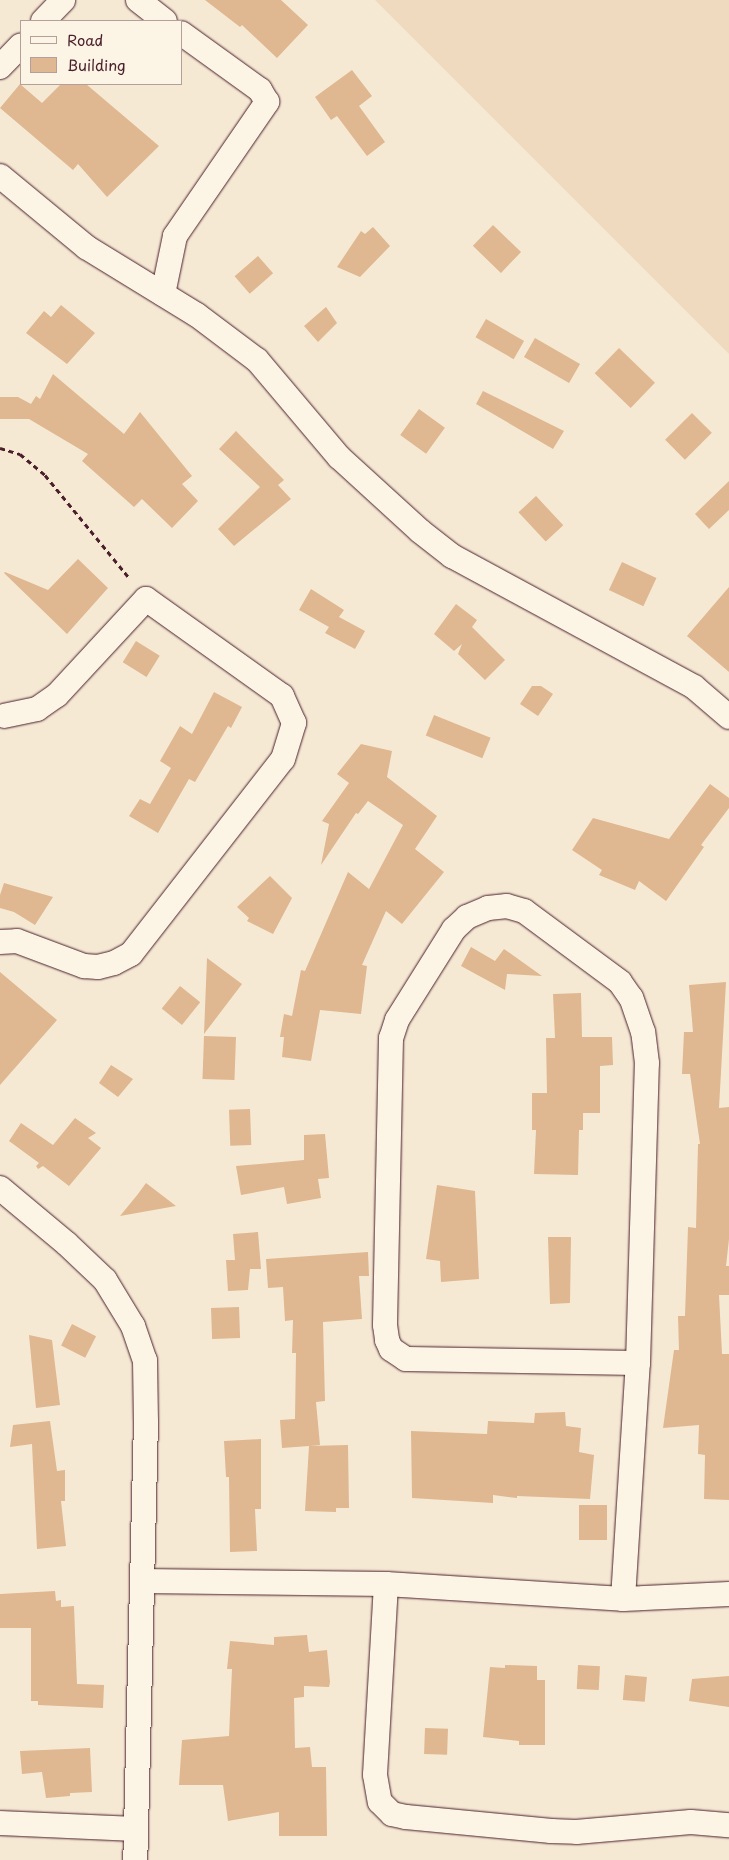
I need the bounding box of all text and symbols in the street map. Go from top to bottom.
legend [20,20,182,85]
text: Road [67,28,103,51]
text: Building [67,53,126,76]

